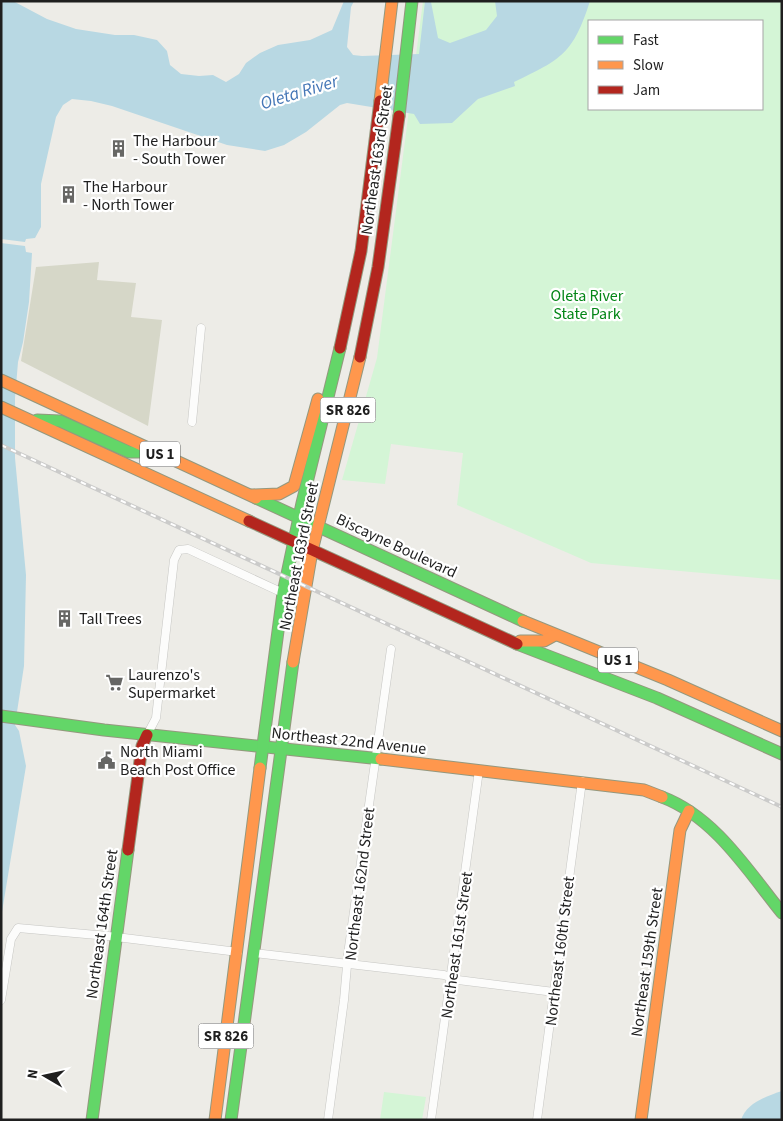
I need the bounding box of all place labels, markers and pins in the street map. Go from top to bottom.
place label: The Harbour - South Tower [133,130,226,170]
building icon: The Harbour - South Tower [109,139,129,159]
place label: The Harbour - North Tower [83,176,175,216]
building icon: The Harbour - North Tower [59,185,79,205]
building icon: Tall Trees [55,608,75,628]
place label: Tall Trees [79,608,142,630]
place label: Laurenzo's Supermarket [128,664,216,704]
supermarket icon: Laurenzo's Supermarket [104,673,124,693]
place label: North Miami Beach Post Office [120,741,235,781]
public building icon: North Miami Beach Post Office [96,750,116,770]

